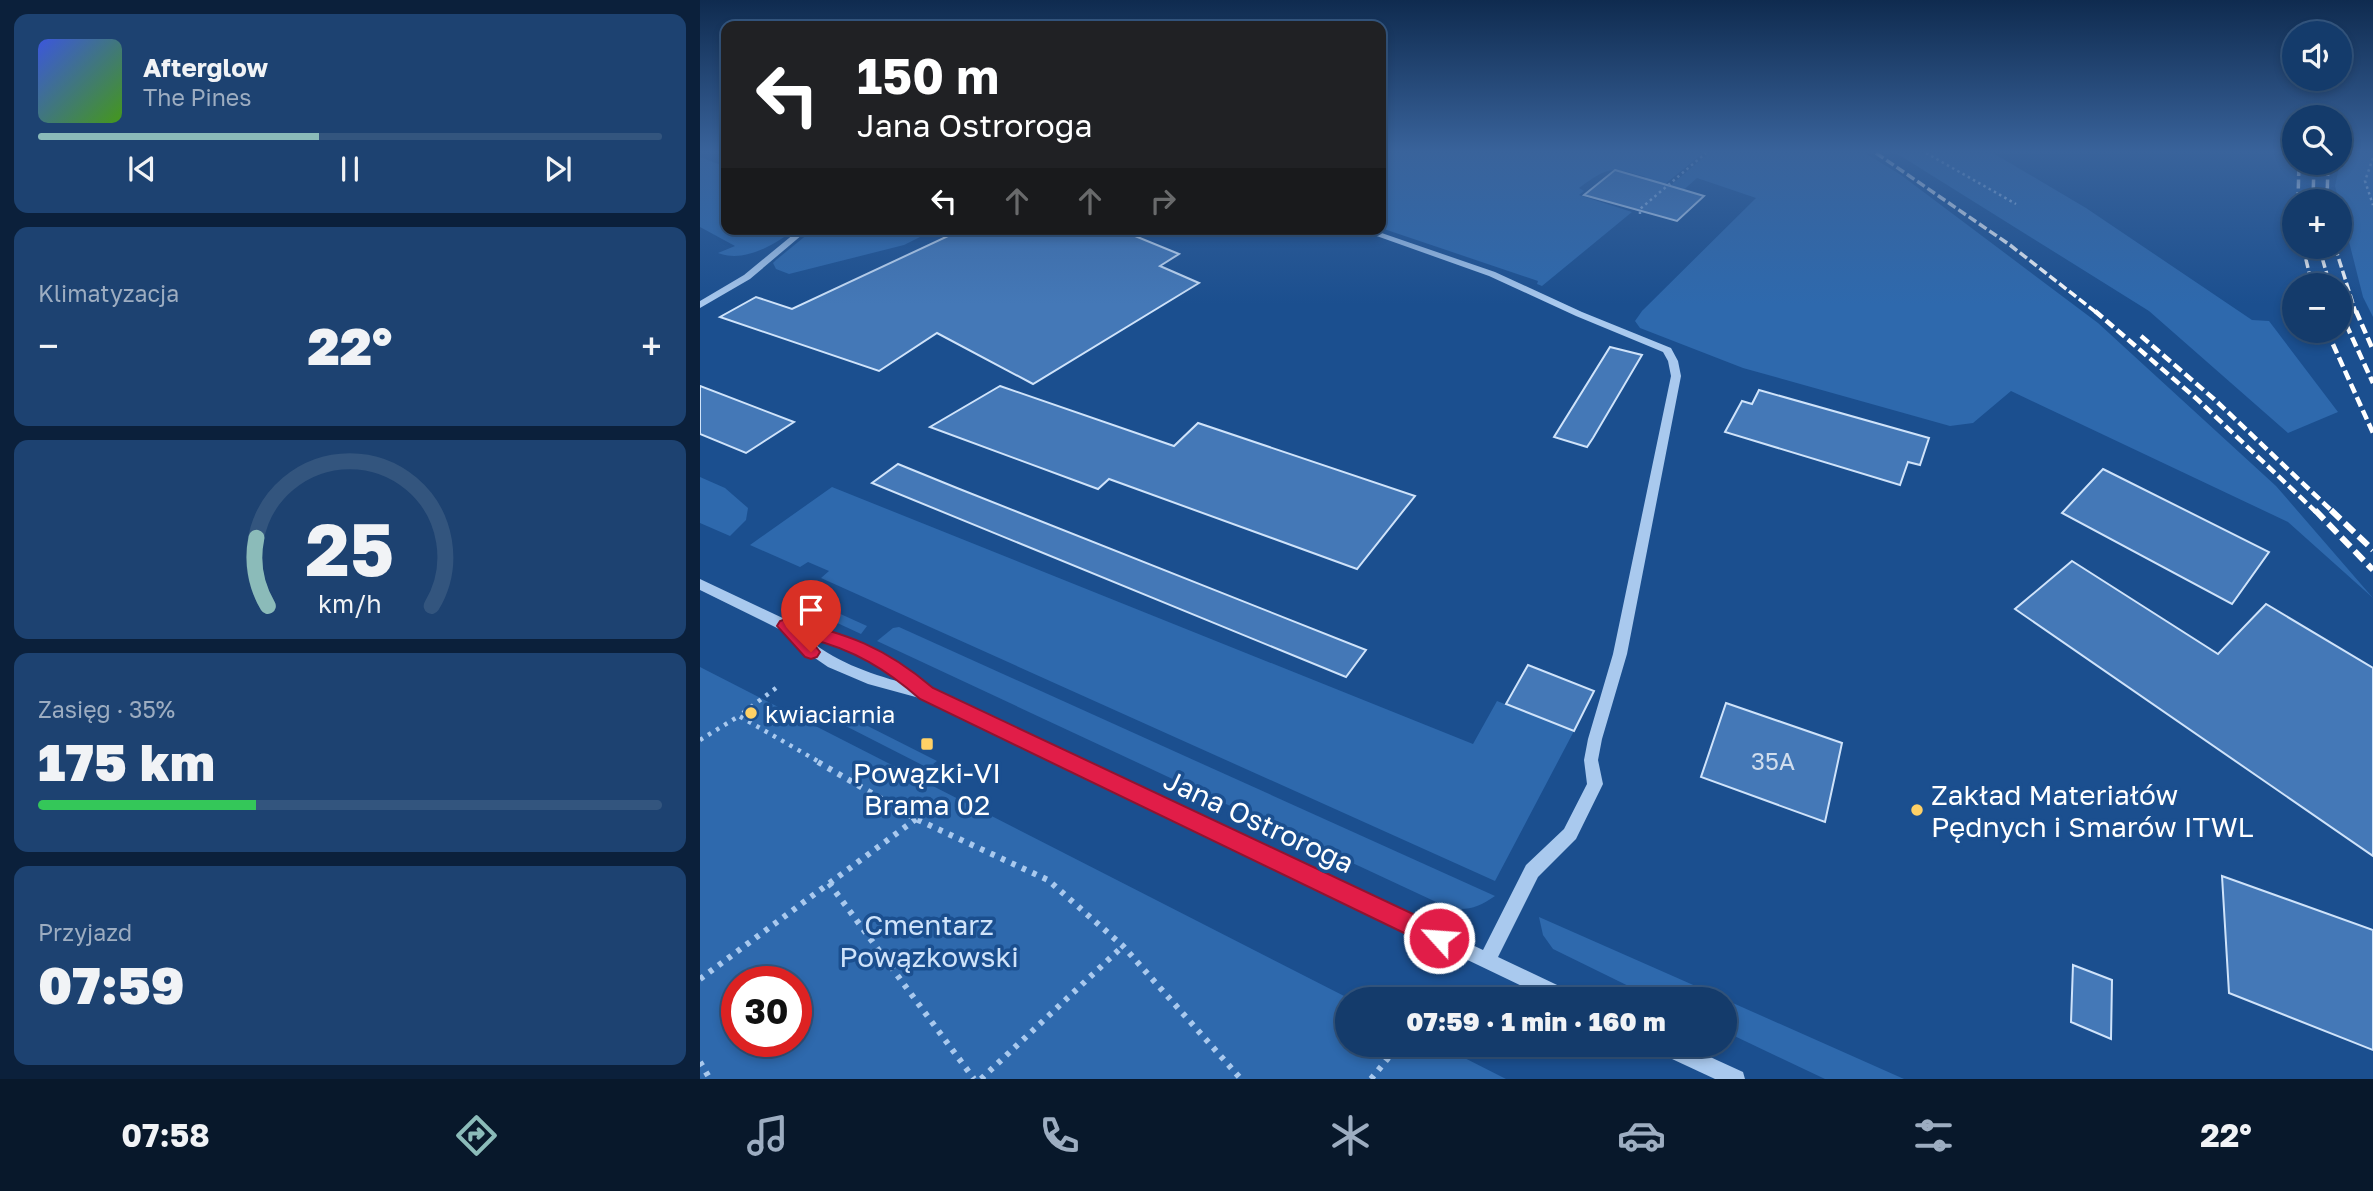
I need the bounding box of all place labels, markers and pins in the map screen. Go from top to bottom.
pin [781,580,841,652]
place label: kwiaciarnia [765,699,895,728]
marker: kwiaciarnia [743,705,759,721]
marker: Powązki-VI Brama 02 [919,736,935,752]
place label: Powązki-VI Brama 02 [853,756,1001,821]
place label: Zakład Materiałów Pędnych i Smarów ITWL [1931,778,2254,843]
marker: Zakład Materiałów Pędnych i Smarów ITWL [1909,802,1925,818]

